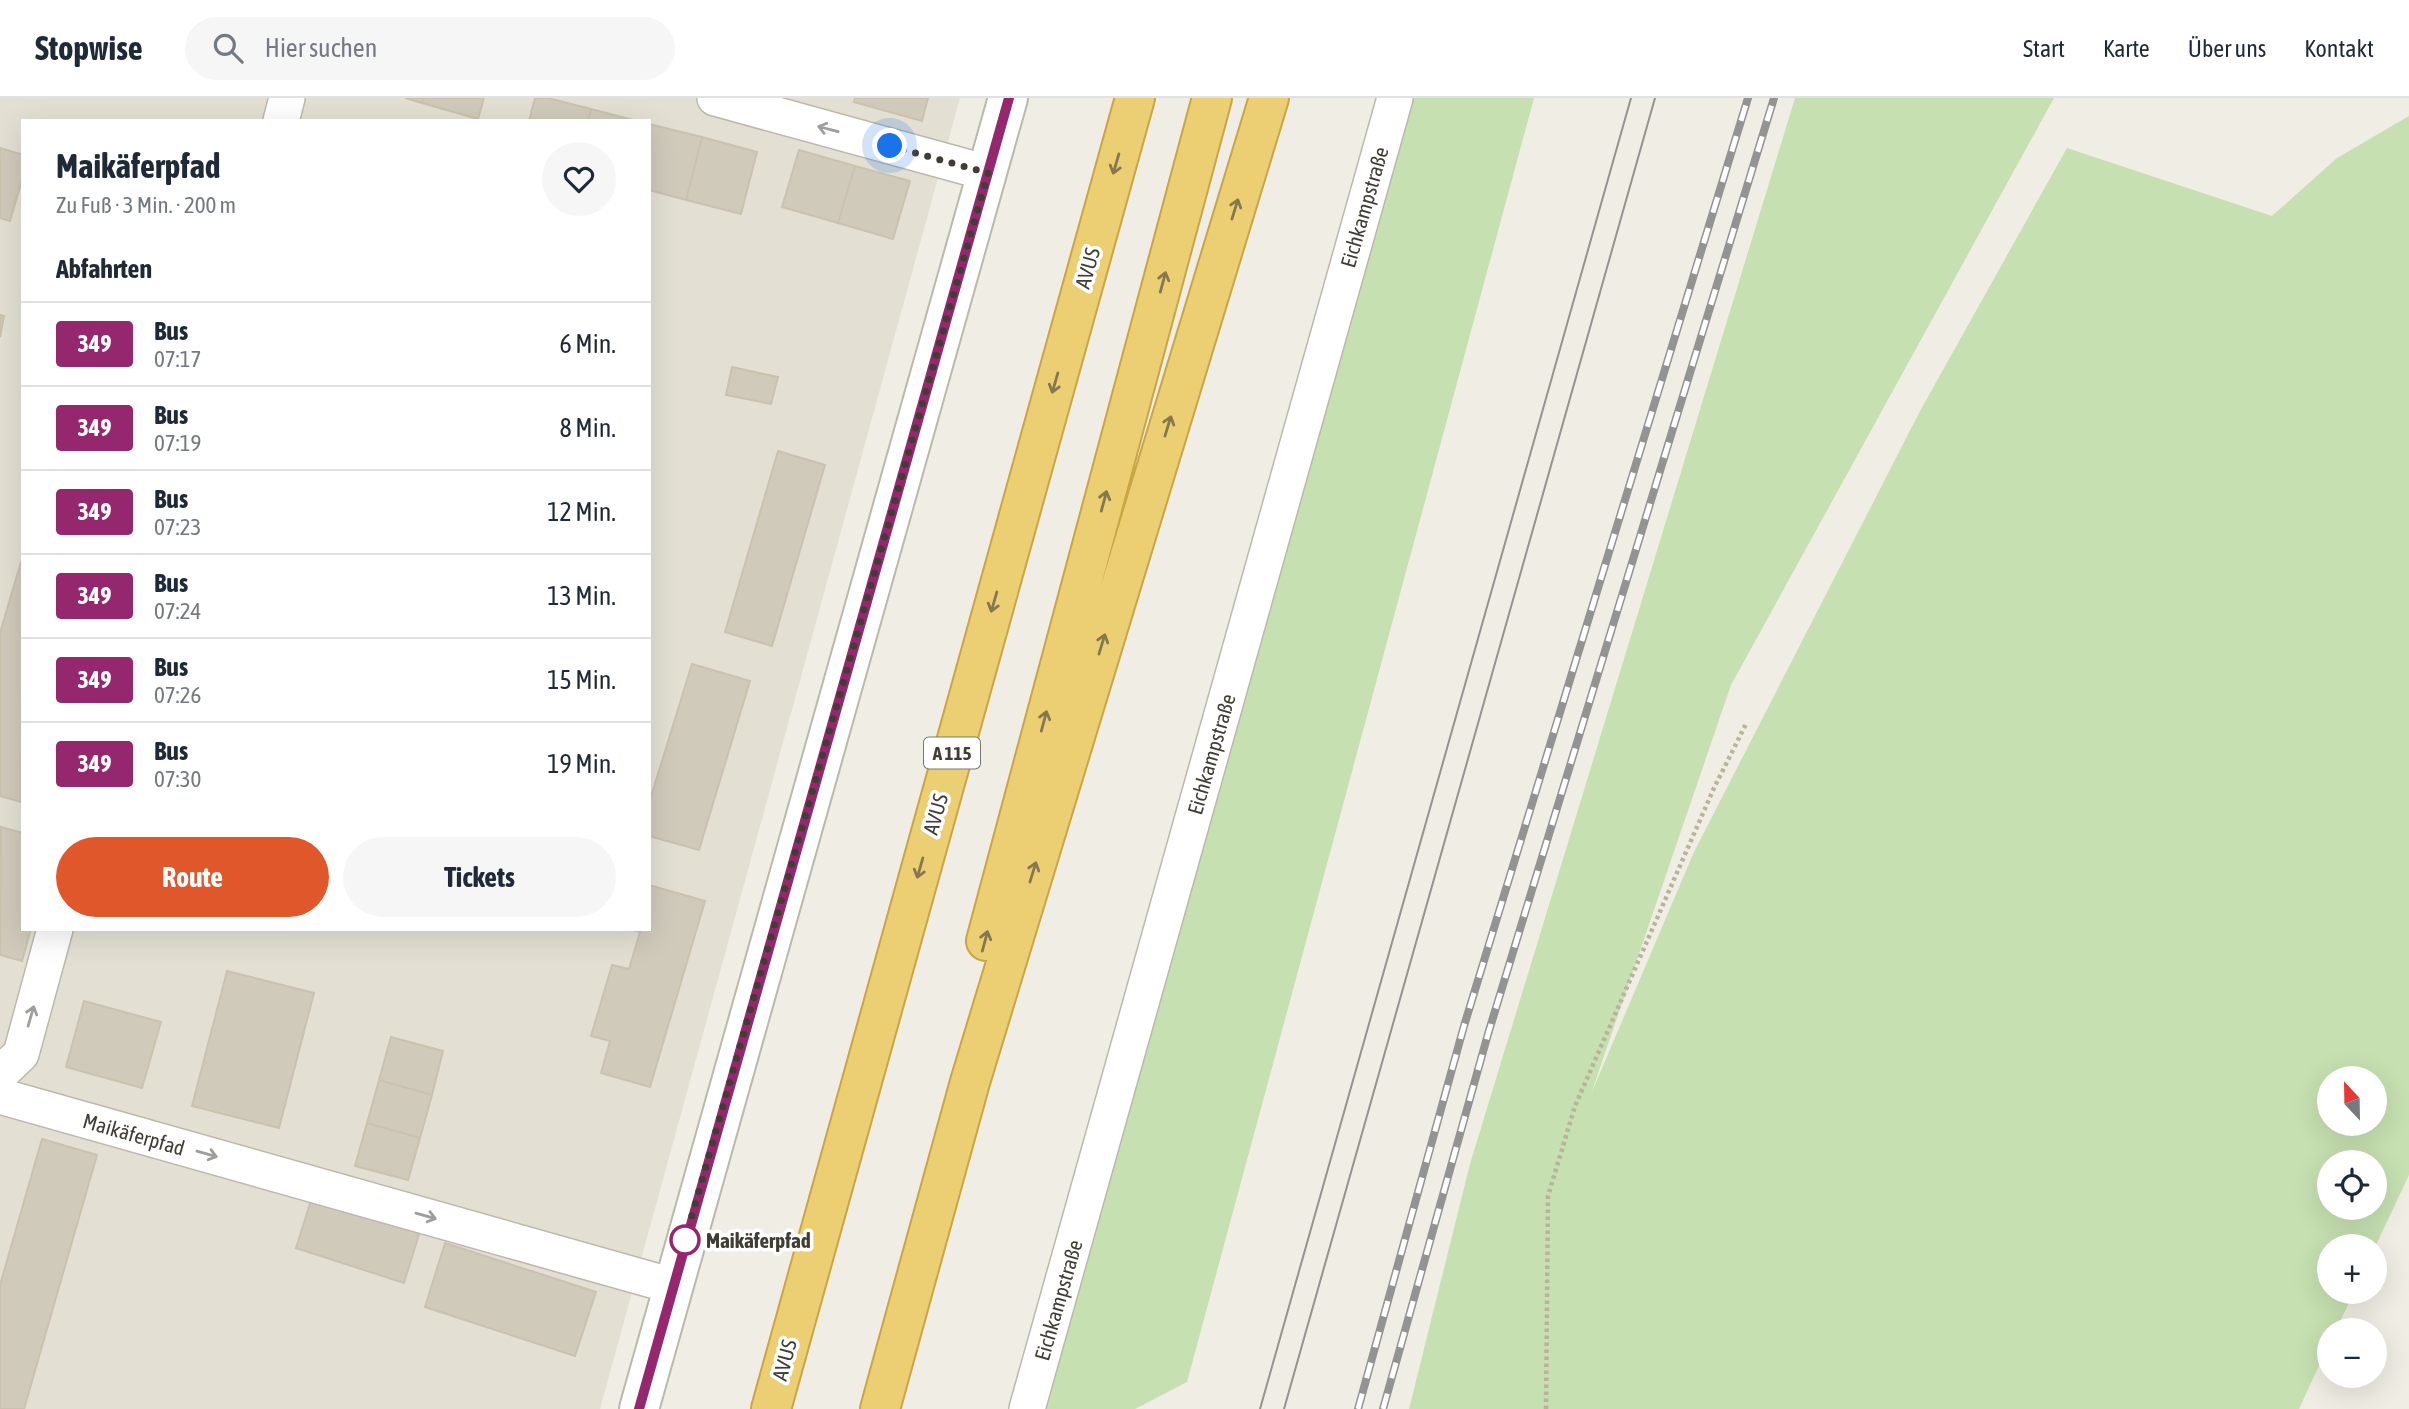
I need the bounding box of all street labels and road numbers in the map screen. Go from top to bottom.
street label: Eichkampstraße [1335,144,1393,270]
street label: AVUS [1070,245,1104,291]
street label: Eichkampstraße [1182,691,1240,817]
road number: A 115 [924,738,980,768]
street label: AVUS [918,791,952,837]
street label: Maikäferpfad [80,1108,188,1160]
street label: Eichkampstraße [1029,1237,1087,1363]
street label: AVUS [767,1337,801,1383]

